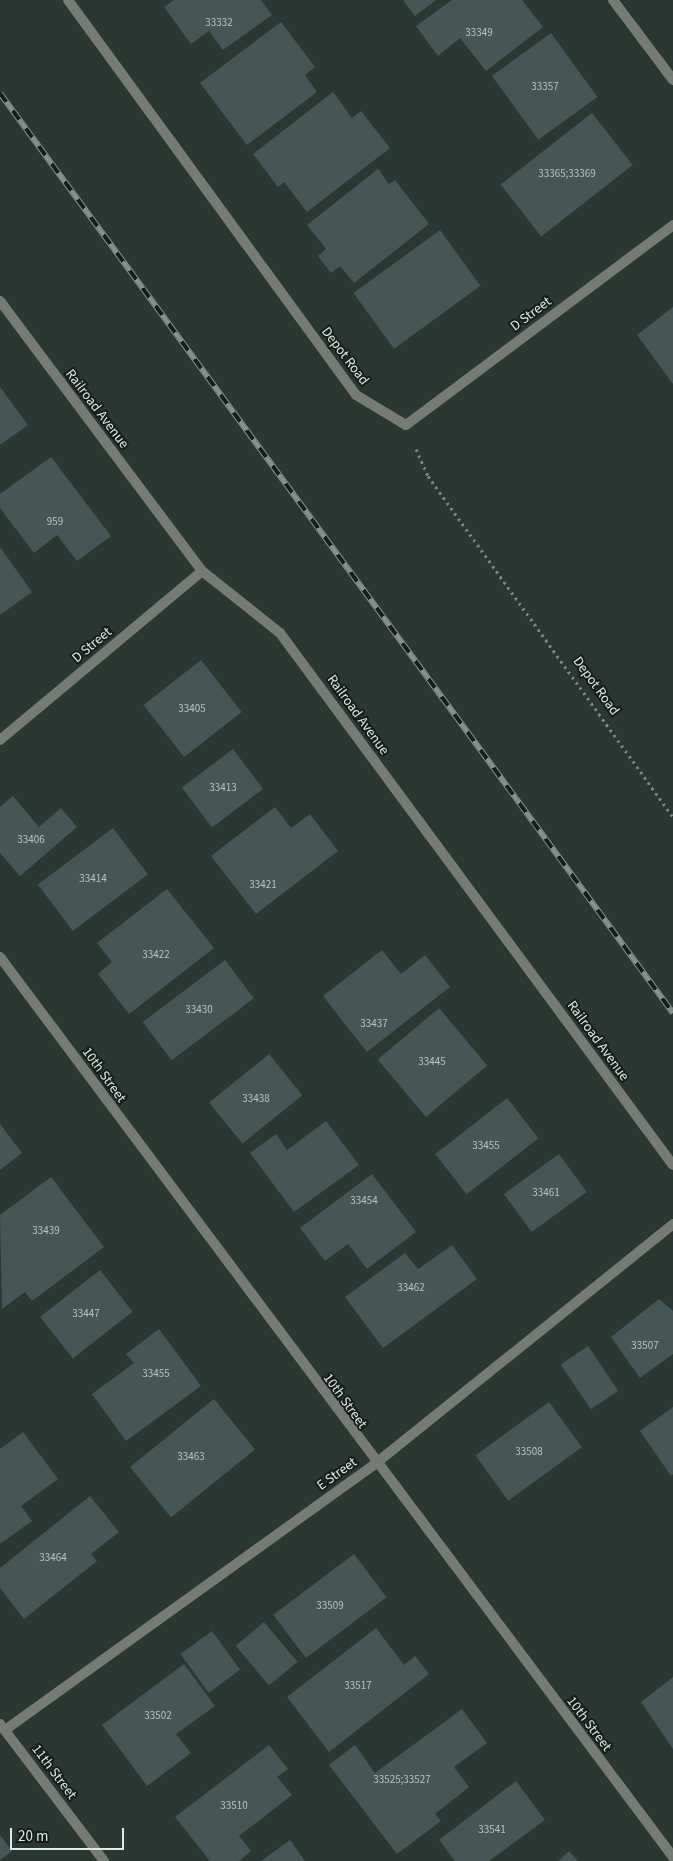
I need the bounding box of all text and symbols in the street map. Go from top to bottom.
house number: 33332 [205,16,233,30]
house number: 33349 [465,26,493,40]
house number: 33357 [531,80,559,94]
house number: 33365;33369 [538,167,596,181]
street label: D Street [507,293,555,335]
street label: Depot Road [318,324,372,388]
street label: Railroad Avenue [62,366,132,452]
house number: 959 [47,515,63,529]
street label: D Street [69,624,115,666]
street label: Depot Road [569,653,623,719]
street label: Railroad Avenue [323,672,393,758]
house number: 33405 [178,702,206,716]
house number: 33413 [209,781,237,795]
house number: 33406 [17,833,45,847]
house number: 33414 [79,872,107,886]
house number: 33421 [249,878,277,892]
house number: 33422 [142,948,170,962]
street label: Railroad Avenue [563,998,633,1084]
house number: 33430 [185,1003,213,1017]
house number: 33437 [360,1017,388,1031]
street label: 10th Street [78,1044,130,1106]
house number: 33445 [418,1055,446,1069]
house number: 33438 [242,1092,270,1106]
house number: 33455 [472,1139,500,1153]
house number: 33461 [532,1186,560,1200]
house number: 33454 [350,1194,378,1208]
house number: 33439 [32,1224,60,1238]
house number: 33462 [397,1281,425,1295]
house number: 33447 [72,1307,100,1321]
house number: 33507 [631,1339,659,1353]
house number: 33455 [142,1367,170,1381]
street label: 10th Street [319,1370,371,1432]
house number: 33508 [515,1445,543,1459]
house number: 33463 [177,1450,205,1464]
street label: E Street [314,1454,360,1494]
house number: 33464 [39,1551,67,1565]
house number: 33509 [316,1599,344,1613]
house number: 33517 [344,1679,372,1693]
street label: 10th Street [563,1693,615,1755]
house number: 33502 [144,1709,172,1723]
street label: 11th Street [28,1741,80,1803]
house number: 33525;33527 [373,1773,431,1787]
house number: 33510 [220,1799,248,1813]
scale bar [12,1818,126,1850]
house number: 33541 [478,1823,506,1837]
text: 20 m [18,1826,48,1847]

